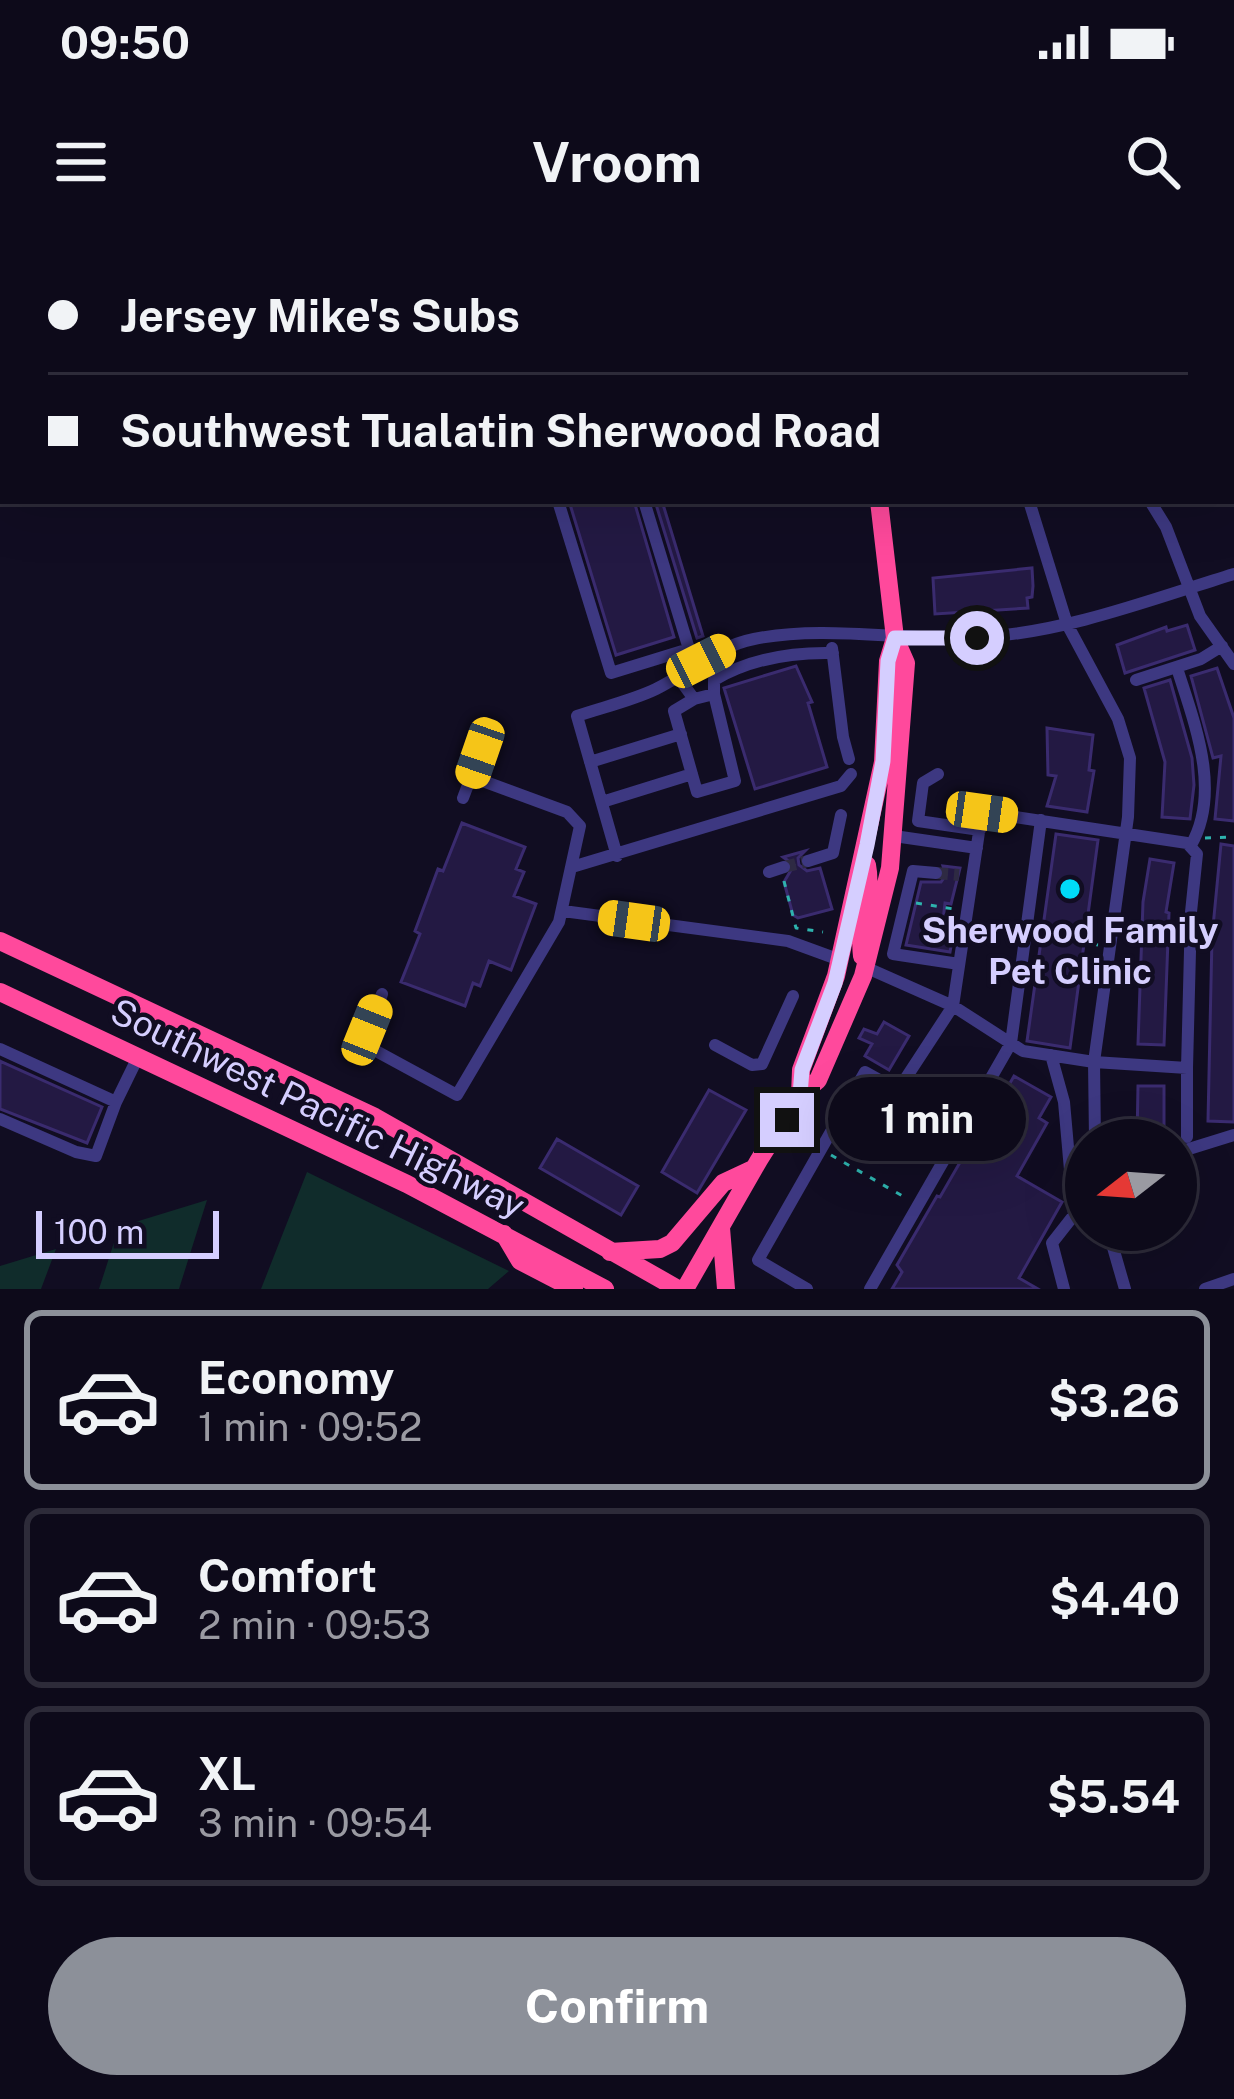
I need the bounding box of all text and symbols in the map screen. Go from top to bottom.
text: 09:50 [60,16,190,69]
icon: menu [48,129,114,195]
icon: search [1120,129,1186,195]
text: Vroom [532,131,702,194]
text: Jersey Mike's Subs [120,289,520,342]
text: Southwest Tualatin Sherwood Road [120,404,881,457]
route start [950,611,1004,665]
car [661,629,741,693]
car [451,713,509,793]
car [944,789,1020,835]
marker: Sherwood Family Pet Clinic [1057,876,1083,902]
car [596,898,672,944]
place label: Sherwood Family Pet Clinic [922,909,1218,992]
street label: Southwest Pacific Highway [104,989,532,1227]
car [337,990,397,1070]
callout: 1 min [829,1078,1027,1162]
route end [760,1093,814,1147]
text: 1 min [880,1096,974,1142]
north arrow [1065,1119,1197,1251]
map controls [1065,1119,1197,1251]
scale bar [36,1205,219,1258]
text: 100 m [54,1213,144,1251]
icon: car [54,1346,162,1454]
text: Economy [198,1351,394,1404]
text: $3.26 [1048,1374,1180,1427]
text: 1 min · 09:52 [198,1404,422,1450]
icon: car [54,1544,162,1652]
text: Comfort [198,1549,377,1602]
text: $4.40 [1049,1572,1180,1625]
text: 2 min · 09:53 [198,1602,431,1648]
icon: car [54,1742,162,1850]
text: XL [198,1747,256,1800]
text: $5.54 [1047,1770,1180,1823]
text: 3 min · 09:54 [198,1800,432,1846]
button: Confirm [48,1937,1186,2075]

